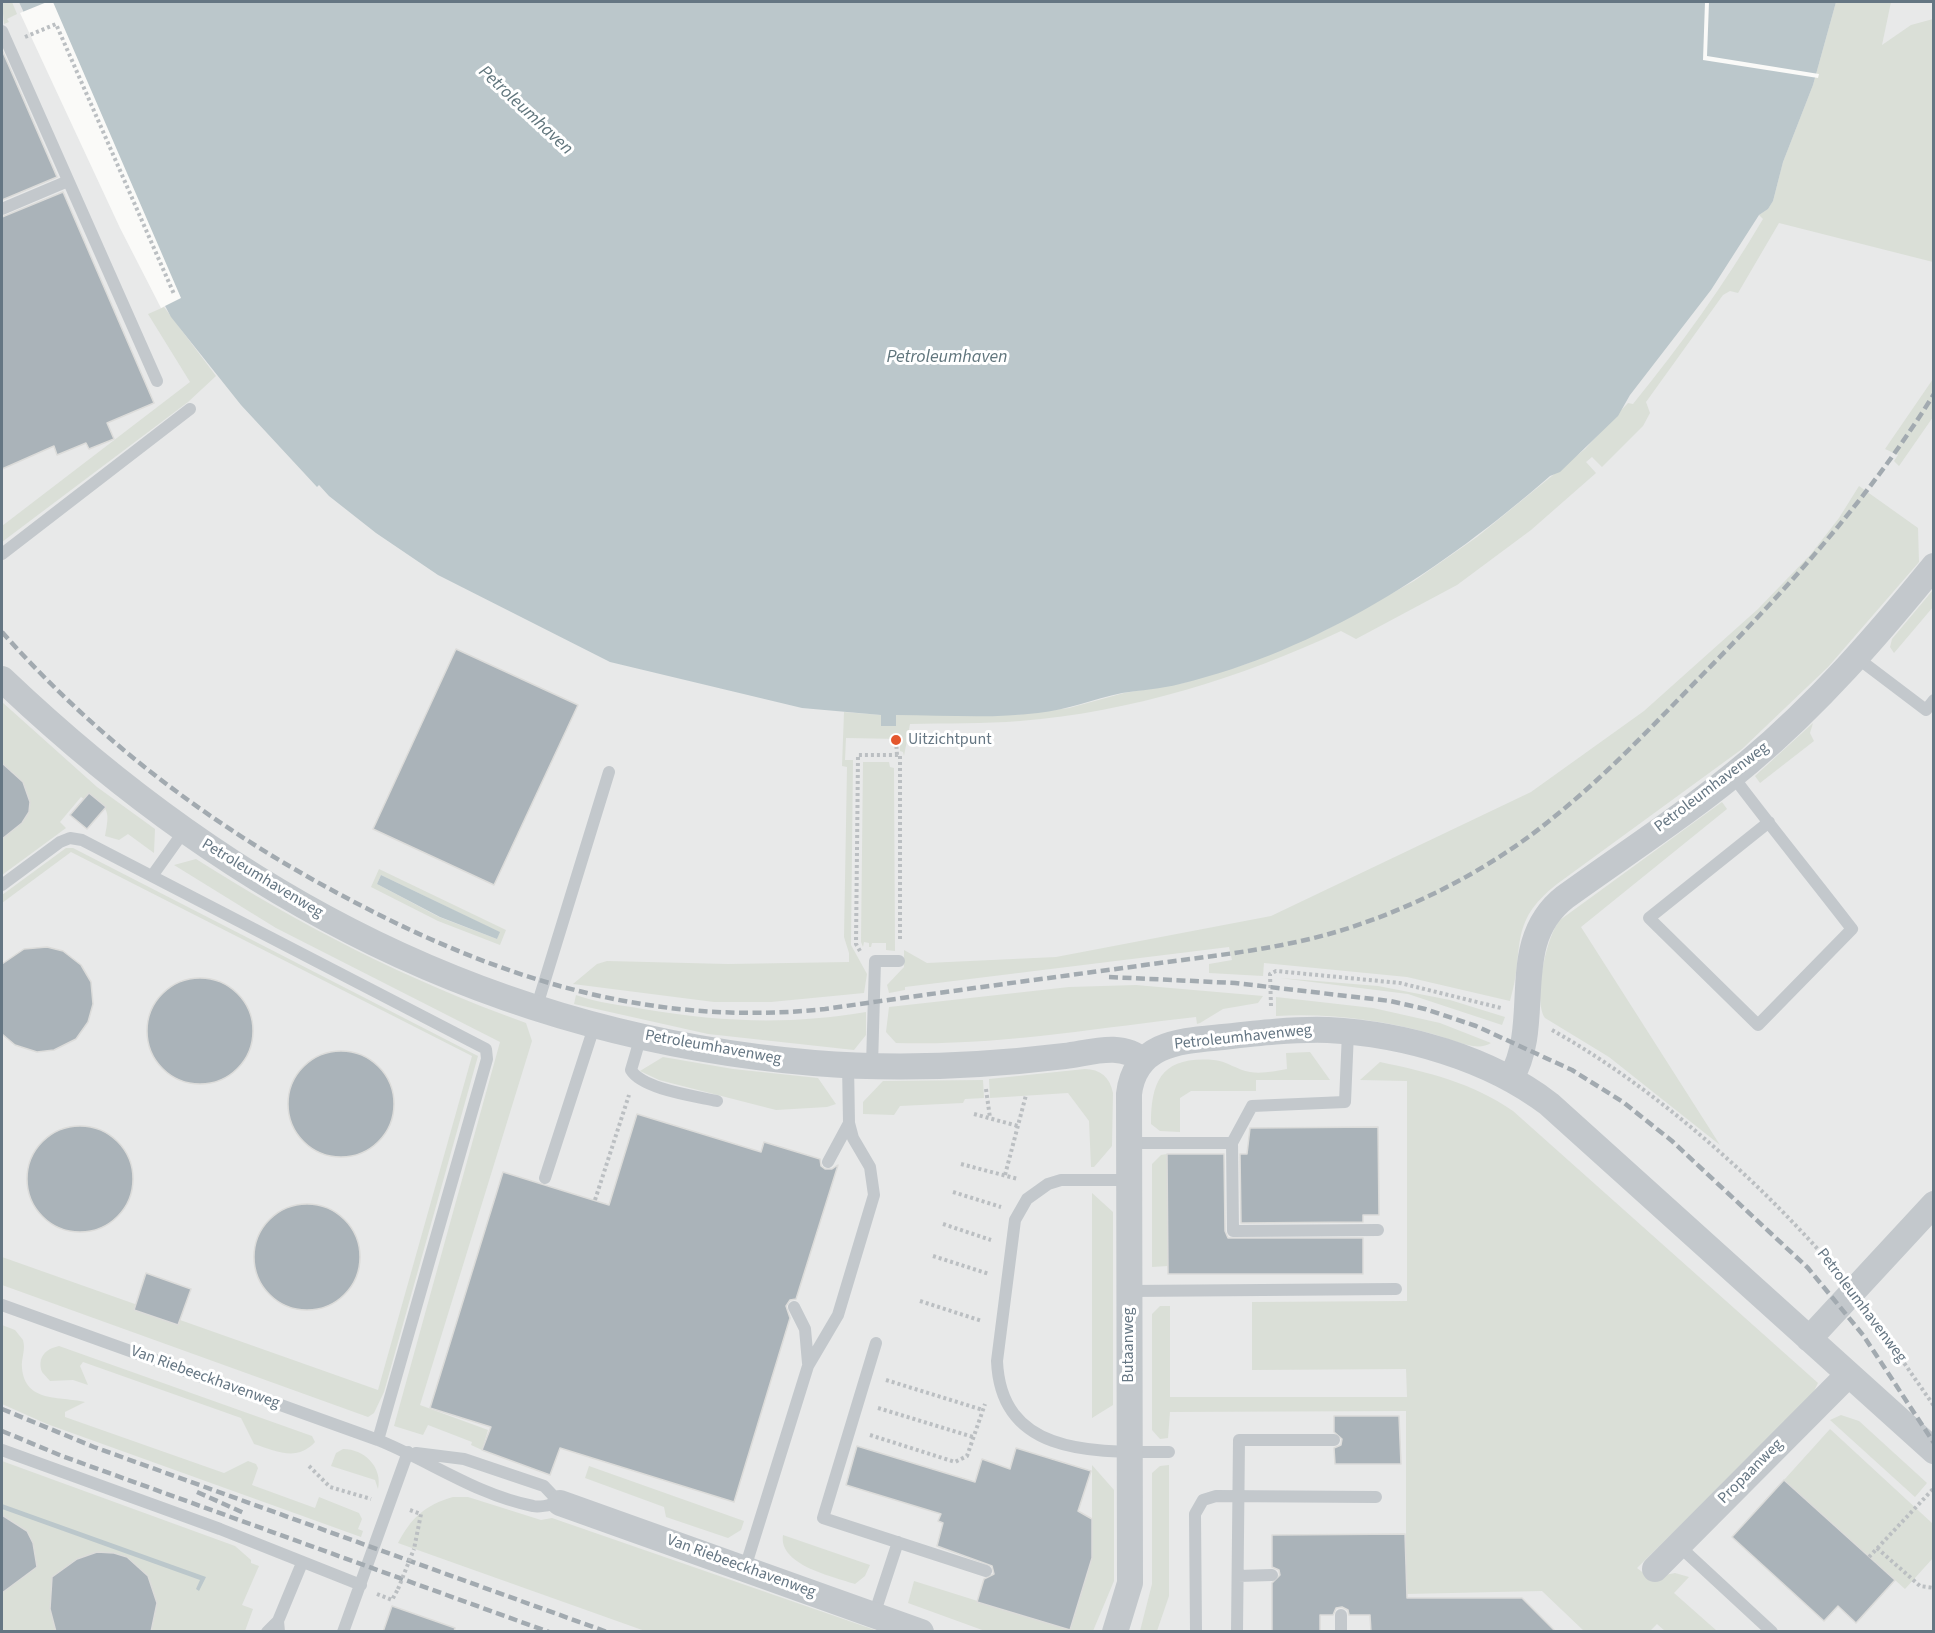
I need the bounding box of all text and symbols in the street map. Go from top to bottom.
water label: Petroleumhaven [473,62,577,160]
water label: Petroleumhaven [886,347,1008,369]
place label: Uitzichtpunt [908,730,992,750]
marker: Uitzichtpunt [889,733,903,747]
street label: Petroleumhavenweg [1651,739,1773,837]
street label: Petroleumhavenweg [198,835,326,923]
street label: Petroleumhavenweg [1173,1021,1313,1055]
street label: Petroleumhavenweg [643,1027,783,1069]
street label: Petroleumhavenweg [1812,1245,1910,1367]
street label: Butaanweg [1119,1307,1139,1383]
street label: Van Riebeeckhavenweg [128,1342,282,1414]
street label: Propaanweg [1715,1436,1787,1508]
street label: Van Riebeeckhavenweg [664,1531,818,1603]

